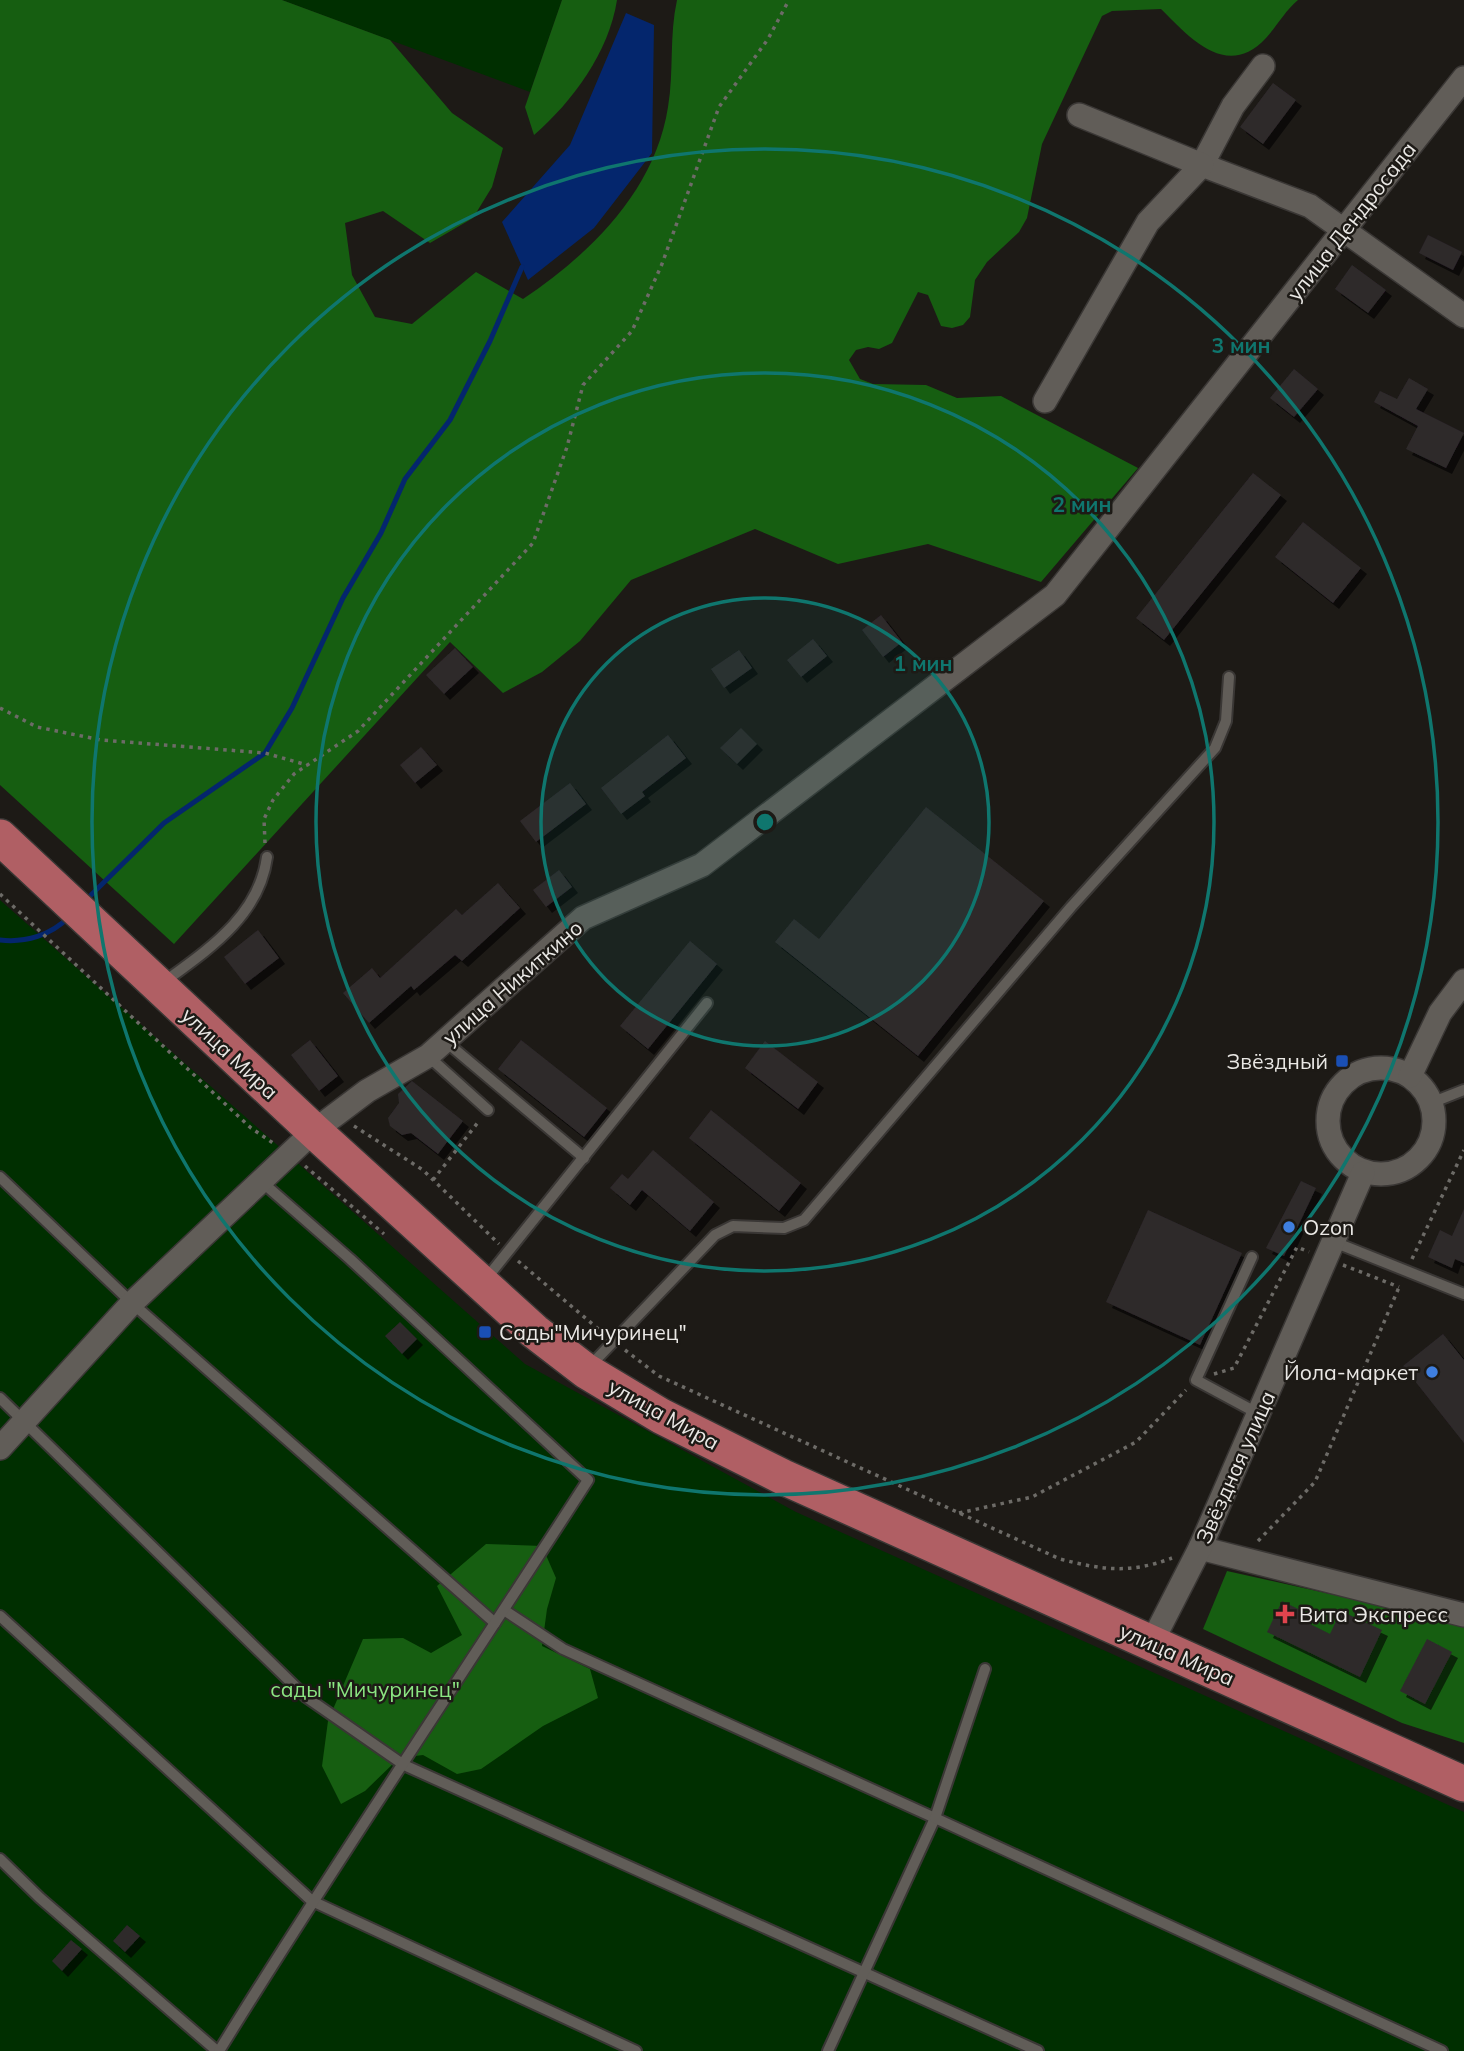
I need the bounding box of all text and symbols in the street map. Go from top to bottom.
street label: улица Дендросада [1281,136,1421,306]
text: 3 мин [1212,332,1270,358]
text: 2 мин [1053,491,1111,517]
text: 1 мин [894,650,952,676]
centre of rings [753,810,777,834]
street label: улица Никиткино [437,914,587,1050]
street label: улица Мира [176,1002,284,1104]
place label: Звёздный [1227,1048,1328,1074]
marker: Звёздный [1334,1053,1350,1069]
place label: Ozon [1303,1214,1354,1240]
marker: Ozon [1281,1219,1297,1235]
place label: Сады"Мичуринец" [499,1319,687,1345]
marker: Сады"Мичуринец" [477,1324,493,1340]
place label: Йола-маркет [1284,1359,1418,1385]
marker: Йола-маркет [1424,1364,1440,1380]
street label: улица Мира [604,1373,724,1455]
street label: Звёздная улица [1190,1387,1280,1547]
place label: Вита Экспресс [1299,1601,1448,1627]
marker: Вита Экспресс [1277,1606,1293,1622]
street label: улица Мира [1116,1617,1238,1691]
park label: сады "Мичуринец" [270,1676,460,1702]

